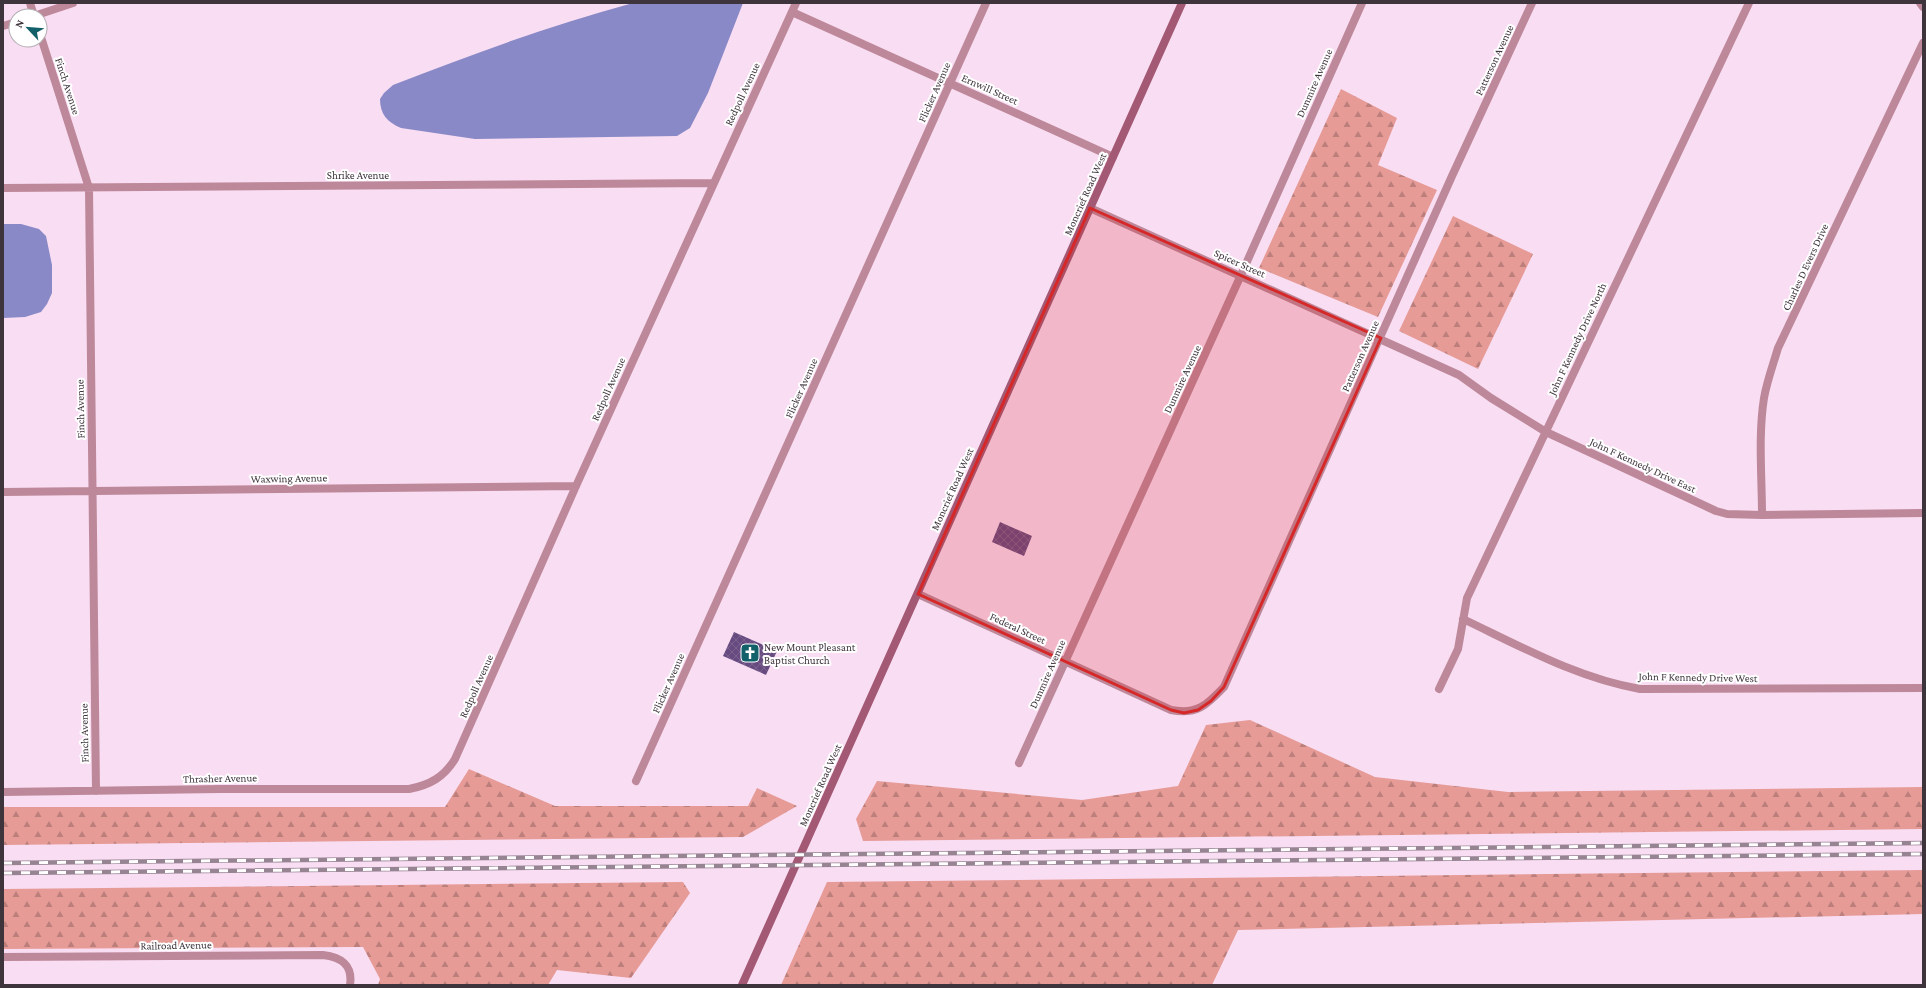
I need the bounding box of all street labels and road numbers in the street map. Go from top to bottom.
street label: Patterson Avenue [1472,23,1516,97]
street label: Dunmire Avenue [1294,47,1335,119]
street label: Finch Avenue [53,56,83,116]
street label: Redpoll Avenue [722,60,763,128]
street label: Flicker Avenue [915,60,953,124]
street label: Ernwill Street [960,71,1020,107]
street label: Moncrief Road West [1061,151,1109,237]
street label: Shrike Avenue [327,169,389,181]
street label: Charles D Evers Drive [1780,221,1830,312]
street label: Spicer Street [1212,246,1268,281]
street label: John F Kennedy Drive North [1545,281,1609,398]
street label: Patterson Avenue [1339,318,1381,393]
street label: Dunmire Avenue [1161,343,1203,415]
street label: Redpoll Avenue [589,355,628,423]
street label: Flicker Avenue [782,356,820,420]
street label: Finch Avenue [73,379,87,439]
street label: John F Kennedy Drive East [1587,435,1698,496]
street label: Moncrief Road West [928,446,976,532]
street label: Waxwing Avenue [251,471,327,486]
street label: Federal Street [988,610,1048,646]
street label: Dunmire Avenue [1027,638,1068,710]
street label: Flicker Avenue [649,651,687,715]
street label: Redpoll Avenue [457,652,496,720]
street label: John F Kennedy Drive West [1637,670,1758,685]
street label: Finch Avenue [77,703,91,763]
street label: Moncrief Road West [796,742,844,828]
street label: Thrasher Avenue [183,771,257,785]
street label: Railroad Avenue [140,938,212,952]

